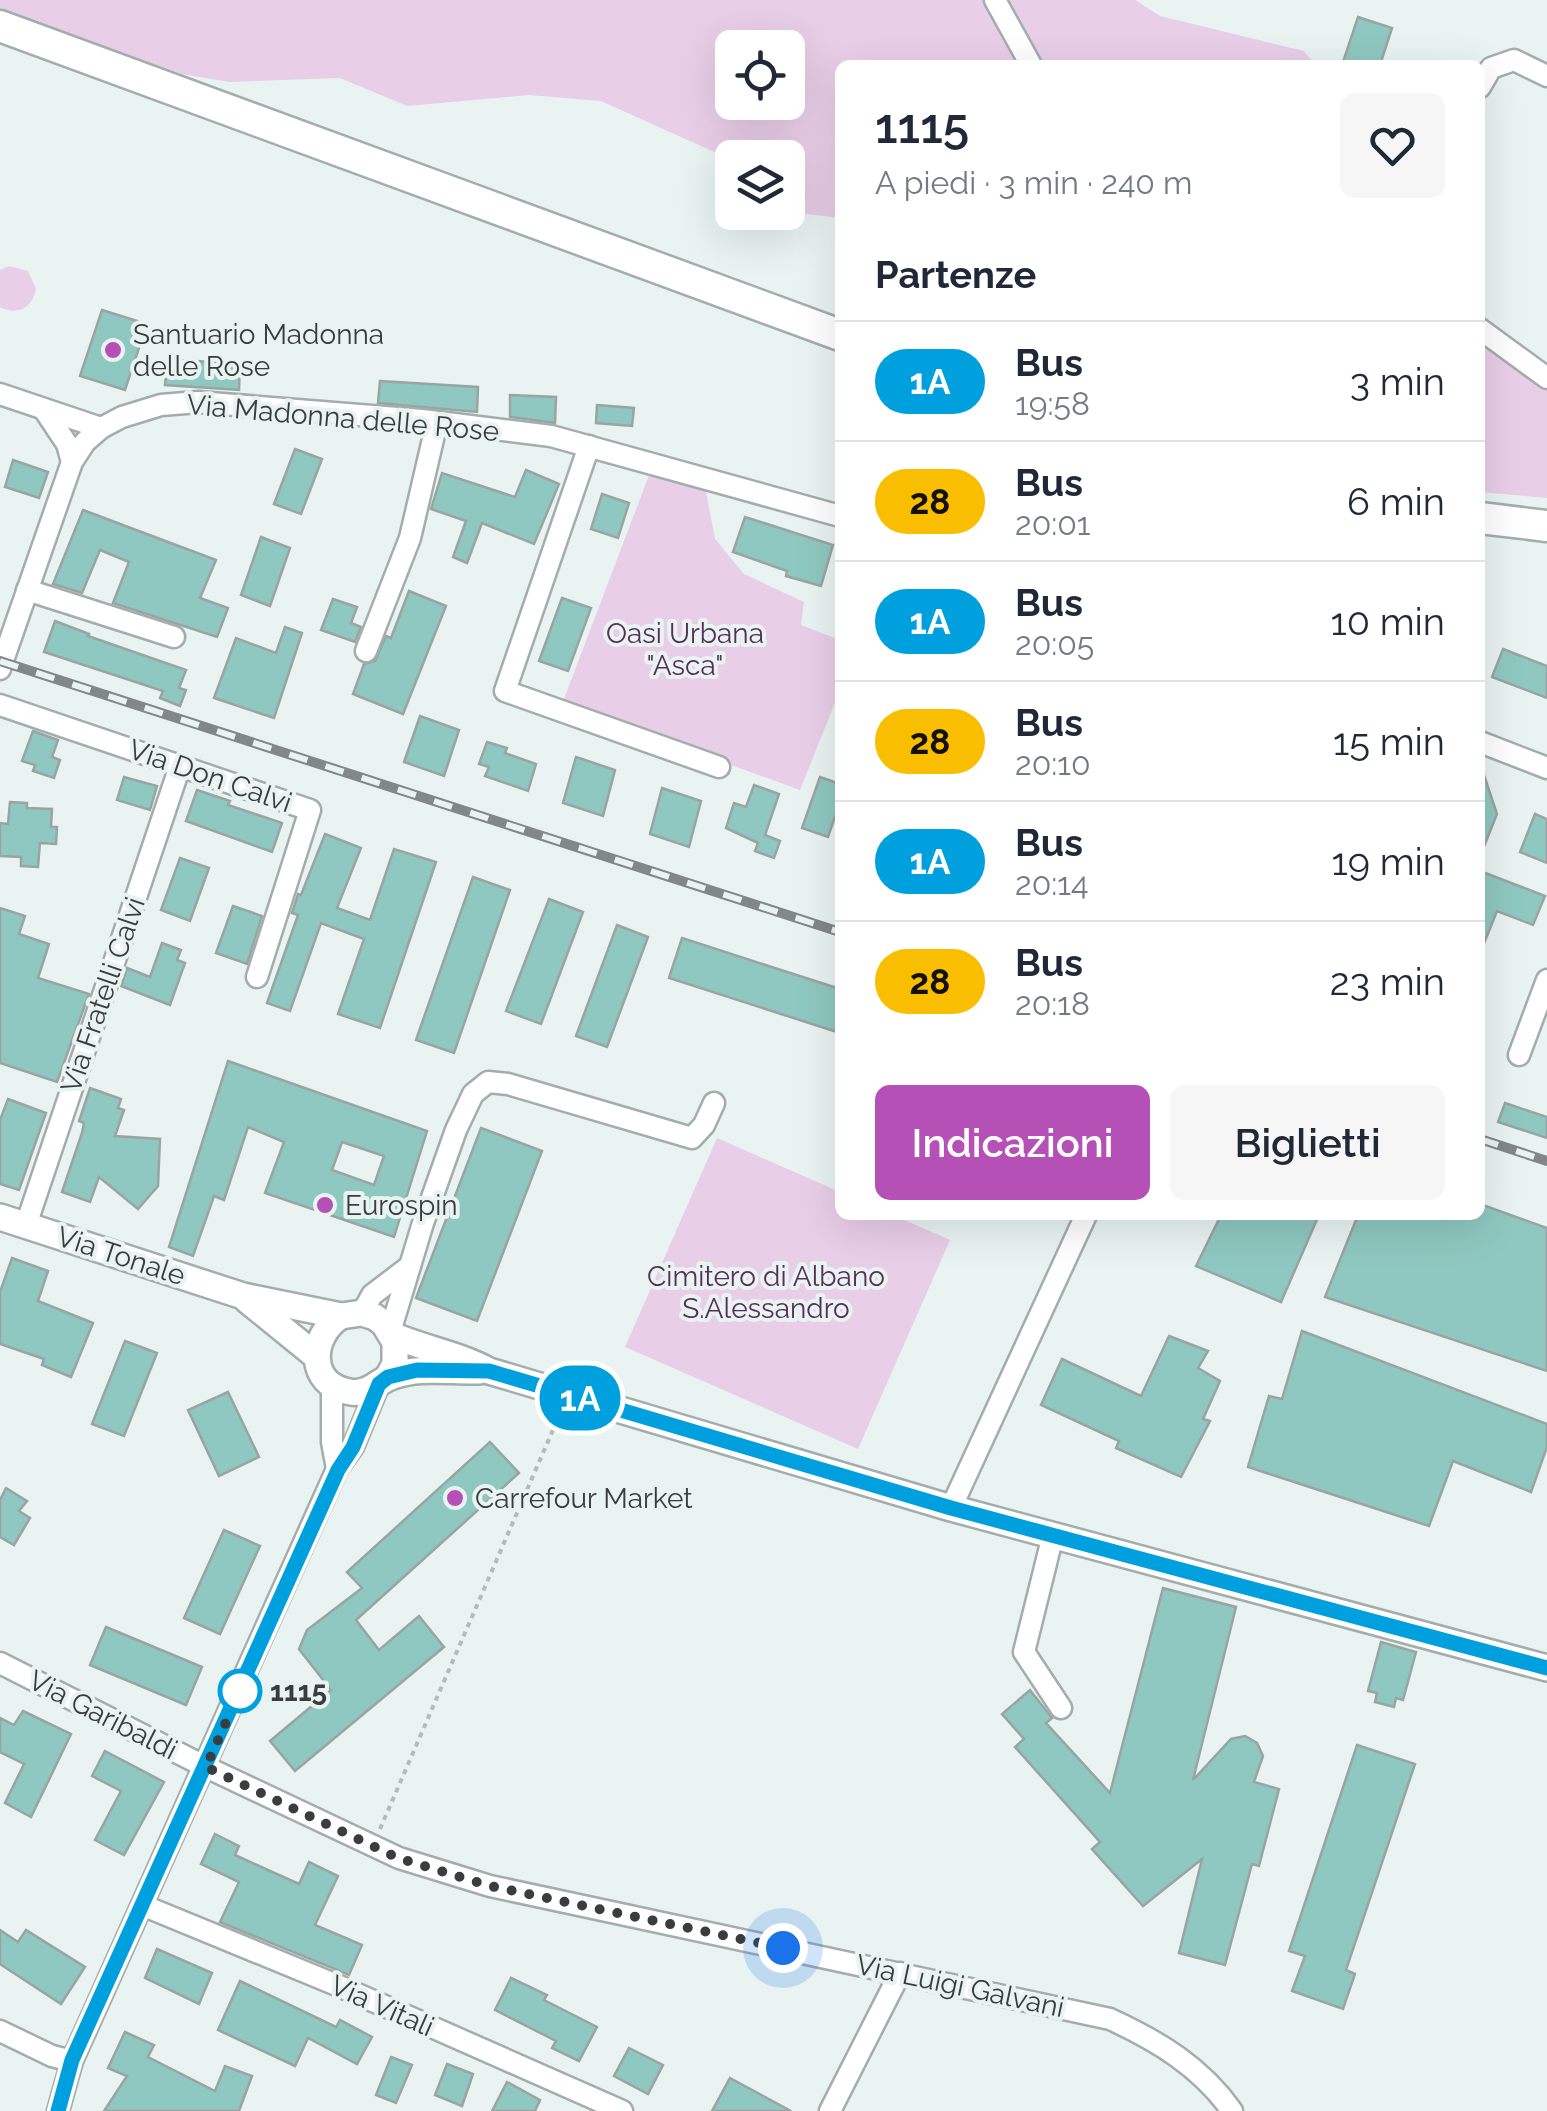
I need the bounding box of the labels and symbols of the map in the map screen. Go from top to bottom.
place label: Santuario Madonna delle Rose [133,318,384,383]
marker: Santuario Madonna delle Rose [102,339,124,361]
street label: Via Madonna delle Rose [185,388,501,448]
park label: Oasi Urbana "Asca" [606,617,764,682]
street label: Via Don Calvi [124,733,296,819]
street label: Via Fratelli Calvi [54,893,152,1097]
place label: Eurospin [345,1189,458,1222]
marker: Eurospin [314,1194,336,1216]
street label: Via Tonale [53,1220,189,1292]
park label: Cimitero di Albano S.Alessandro [647,1260,885,1325]
line badge: 1A [535,1366,625,1430]
place label: Carrefour Market [475,1482,693,1515]
marker: Carrefour Market [444,1487,466,1509]
street label: Via Garibaldi [23,1663,183,1767]
marker: 1115 [219,1670,261,1712]
place label: 1115 [270,1675,327,1708]
your location [758,1923,808,1973]
street label: Via Luigi Galvani [853,1948,1067,2024]
street label: Via Vitali [325,1969,439,2043]

